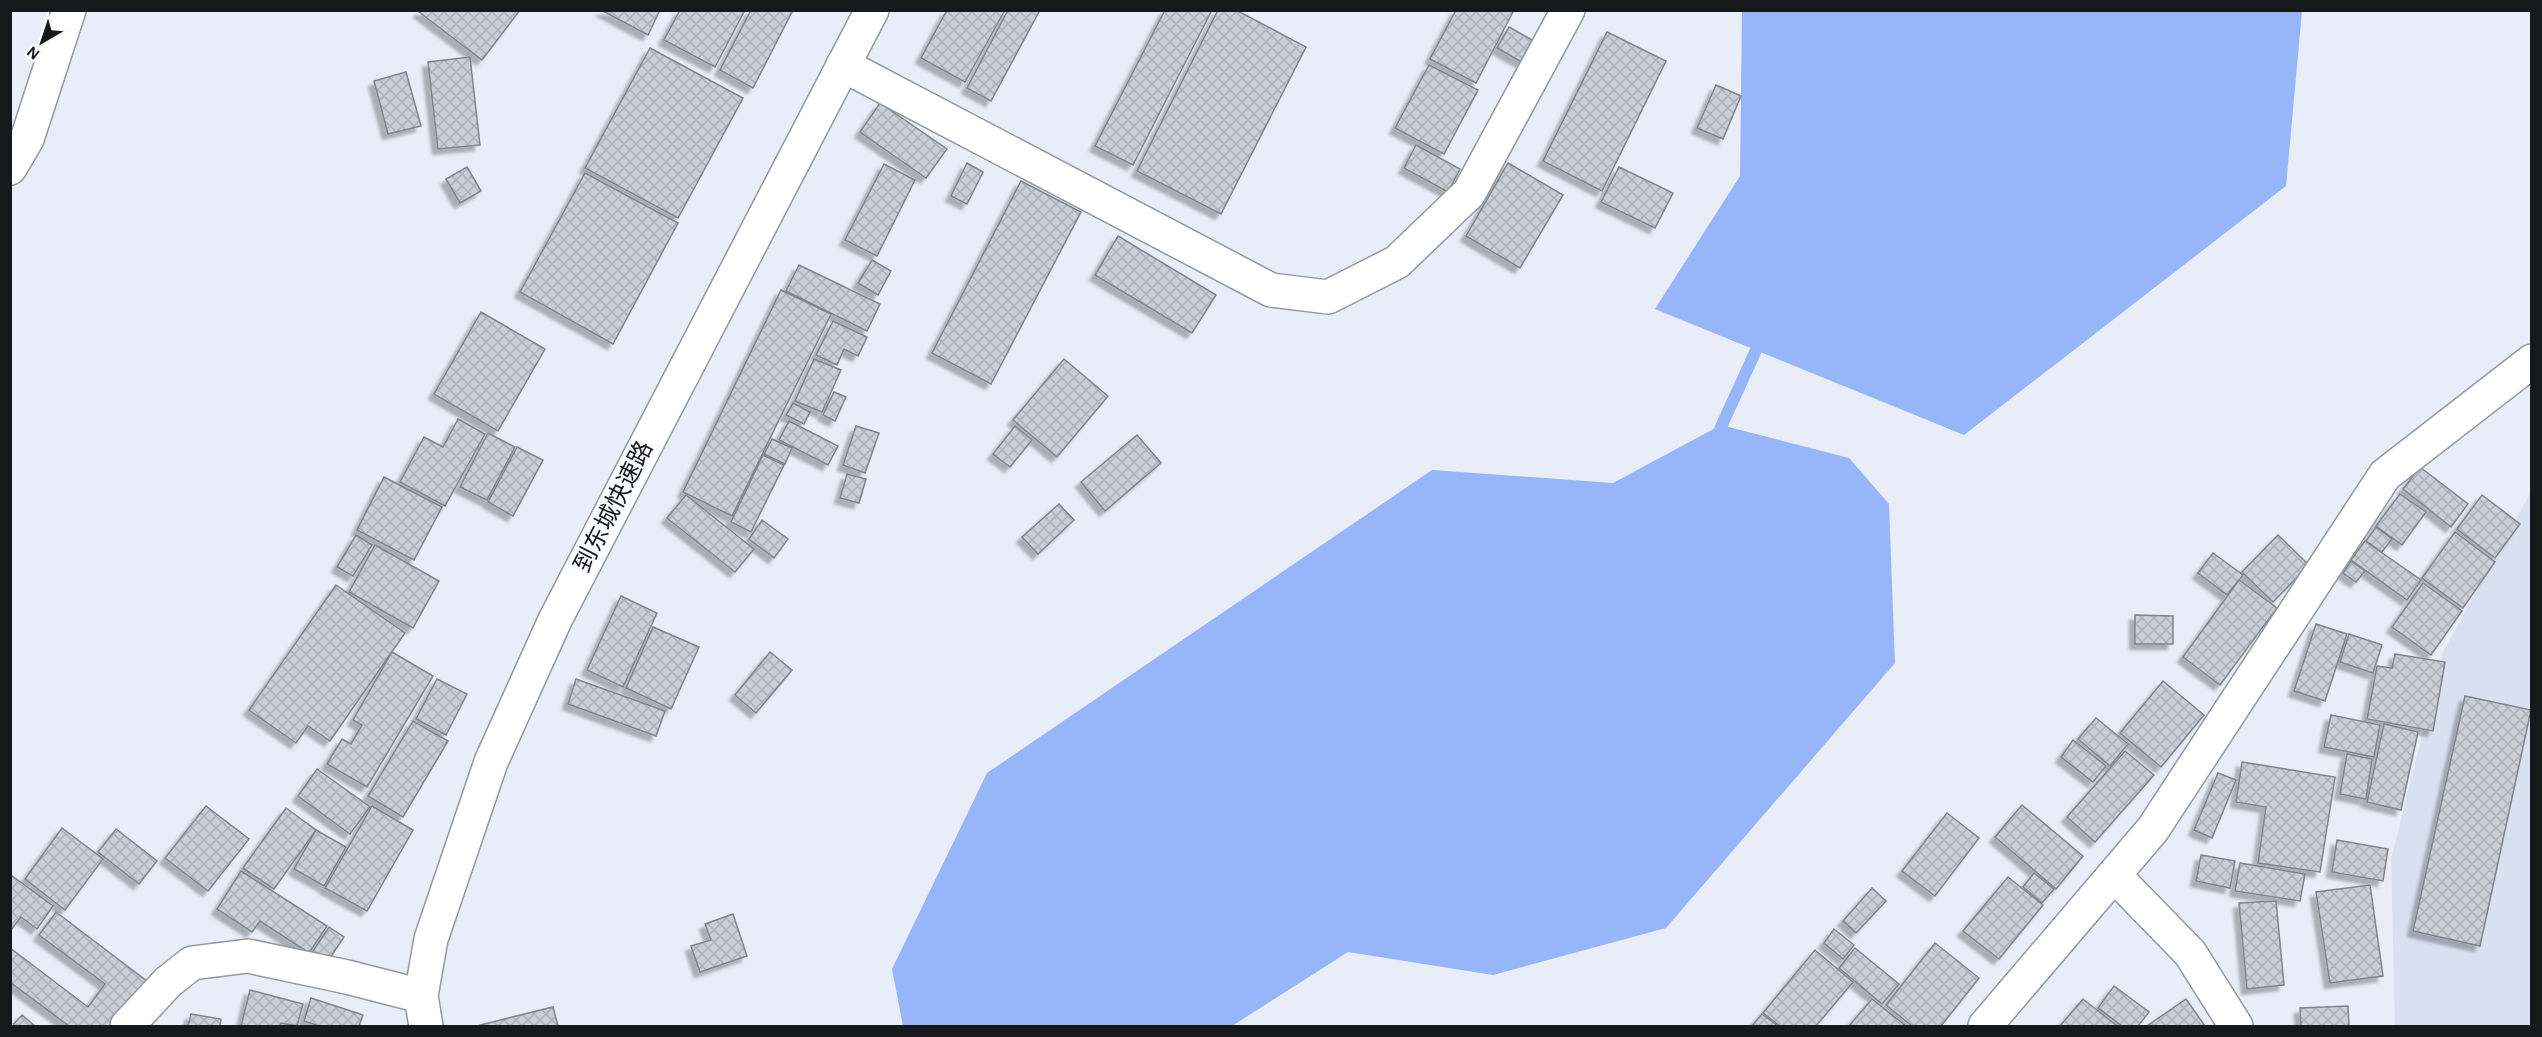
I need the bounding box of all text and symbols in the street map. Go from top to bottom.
north arrow [12,12,72,72]
text: N [24,43,43,63]
street label: 到东城快速路 [569,436,657,577]

